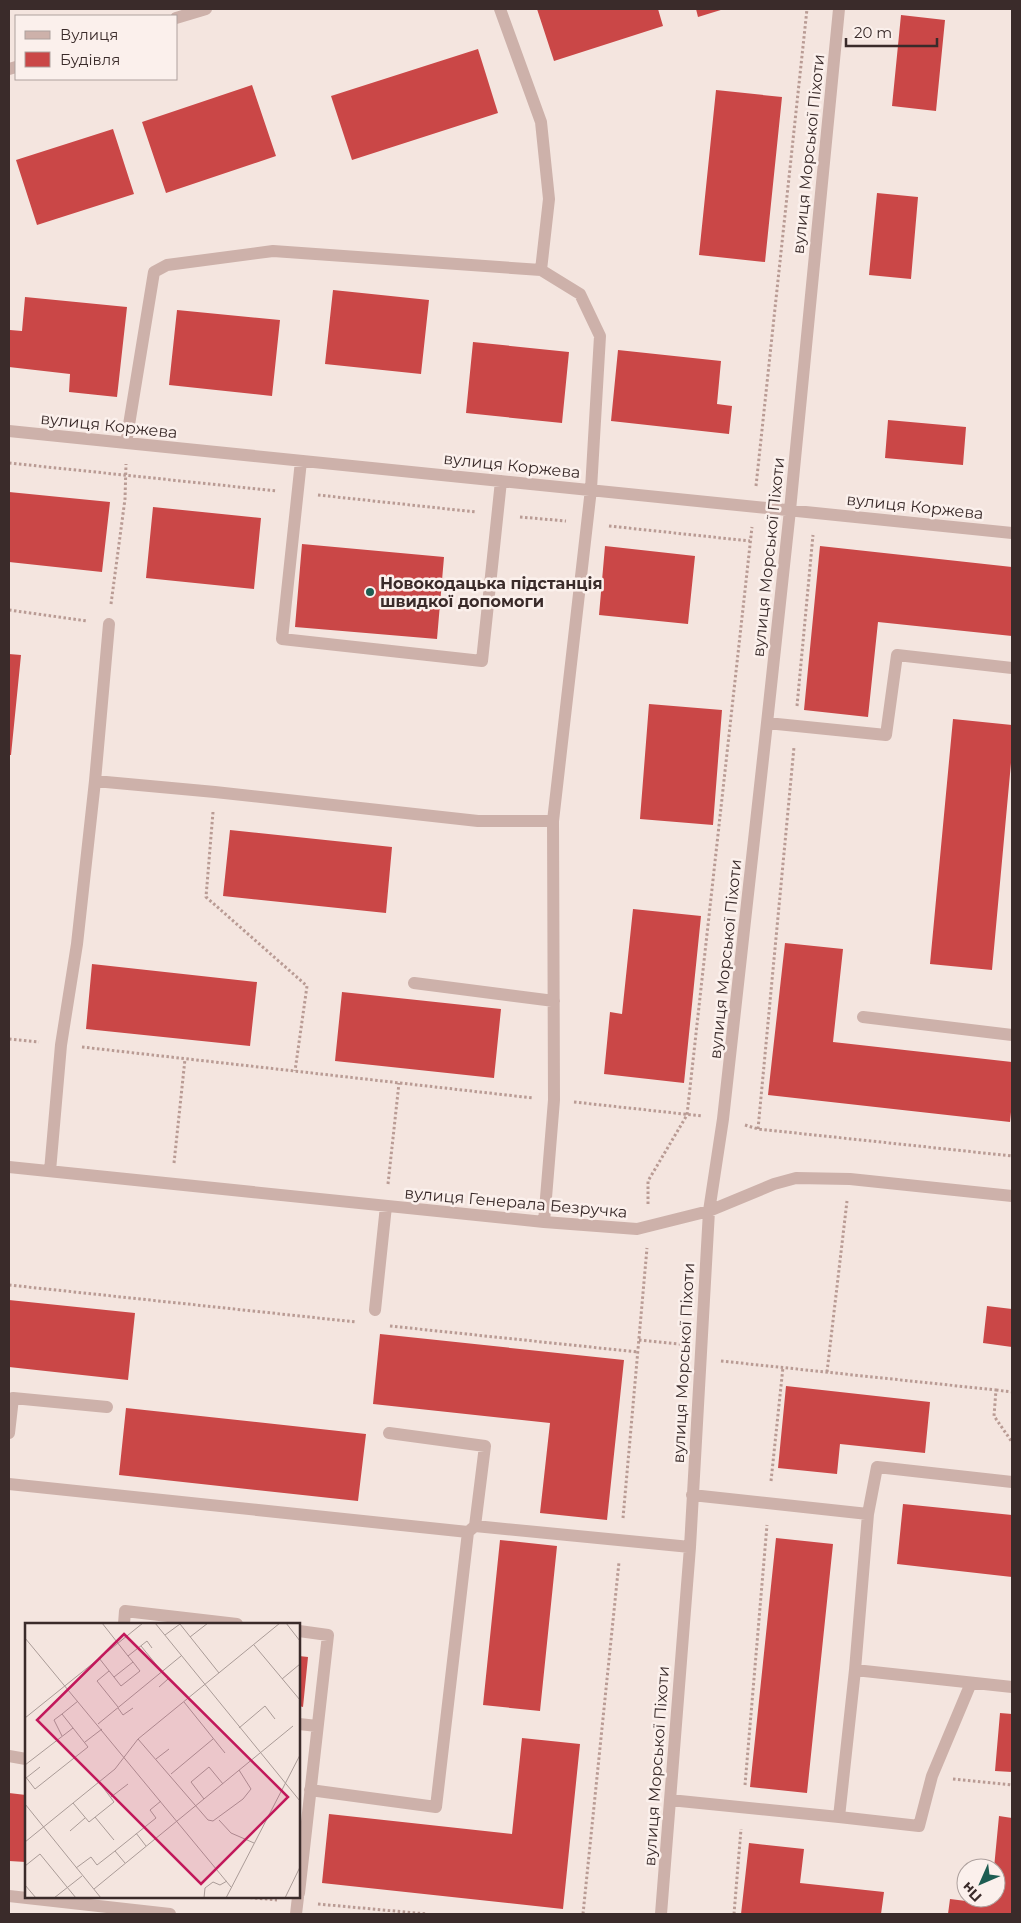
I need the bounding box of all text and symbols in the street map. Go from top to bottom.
legend [15,15,178,80]
scale bar [846,15,937,47]
text: 20 m [854,23,892,42]
text: Вулиця [60,25,118,44]
text: Будівля [60,50,120,69]
street label: вулиця Морської Піхоти [789,53,828,255]
street label: вулиця Коржева [39,409,178,442]
street label: вулиця Коржева [442,449,581,482]
street label: вулиця Морської Піхоти [749,456,788,658]
street label: вулиця Коржева [845,490,984,523]
place label: Новокодацька підстанція швидкої допомоги [380,574,602,611]
marker: Новокодацька підстанція швидкої допомоги [364,586,376,598]
street label: вулиця Морської Піхоти [706,858,745,1060]
street label: вулиця Генерала Безручка [404,1183,628,1222]
street label: вулиця Морської Піхоти [669,1262,698,1464]
inset map [25,1623,300,1898]
street label: вулиця Морської Піхоти [640,1665,673,1867]
north arrow [956,1858,1006,1908]
text: Пн [958,1878,986,1906]

